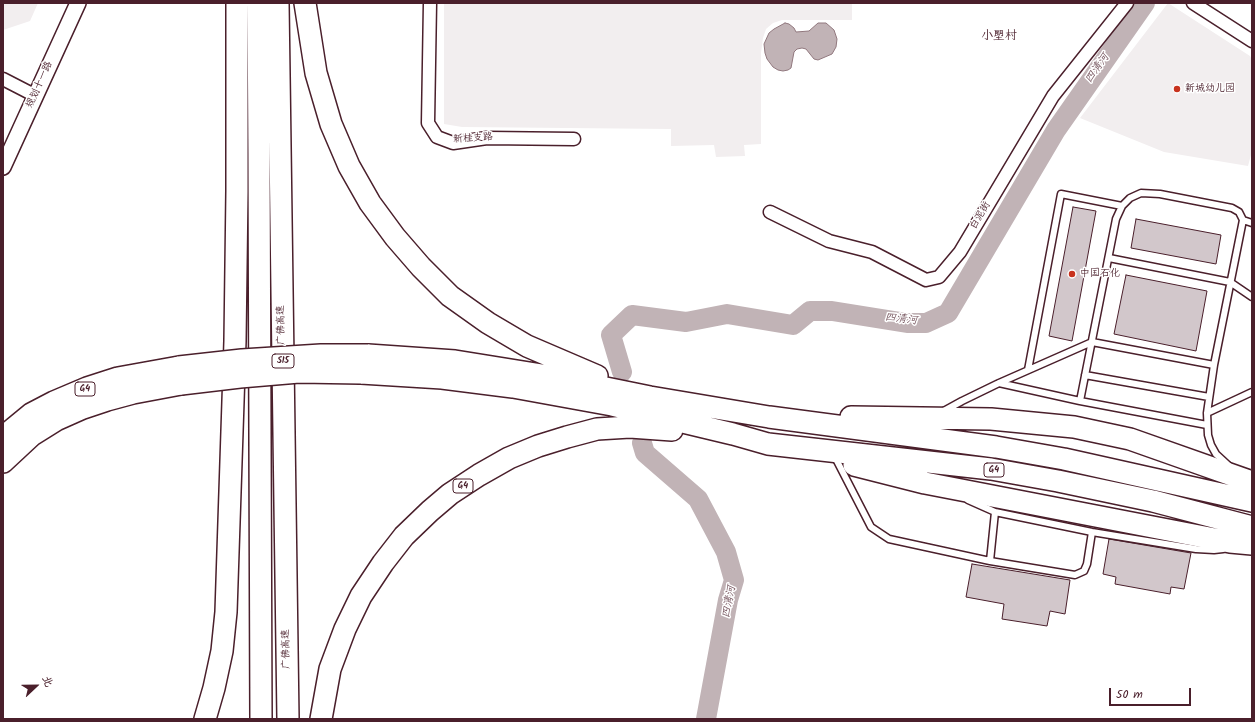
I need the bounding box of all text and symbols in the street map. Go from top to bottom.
district label: 小塱村 [981,30,1017,44]
water label: 四清河 [1083,52,1113,86]
street label: 规划十一路 [24,60,56,110]
place label: 新城幼儿园 [1185,83,1235,95]
marker: 新城幼儿园 [1172,84,1182,94]
street label: 新桂支路 [453,132,493,146]
street label: 白泥街 [968,200,994,232]
place label: 中国石化 [1080,268,1120,280]
marker: 中国石化 [1067,269,1077,279]
street label: 广佛高速 [276,305,288,345]
water label: 四清河 [884,312,918,328]
road number: S15 [272,354,294,368]
road number: G4 [75,382,95,396]
road number: G4 [984,463,1004,477]
road number: G4 [453,479,473,493]
water label: 四清河 [720,585,740,619]
street label: 广佛高速 [281,629,293,669]
north arrow [16,666,56,706]
text: 北 [37,673,58,690]
scale bar [1111,680,1193,706]
text: 50 m [1116,685,1143,704]

